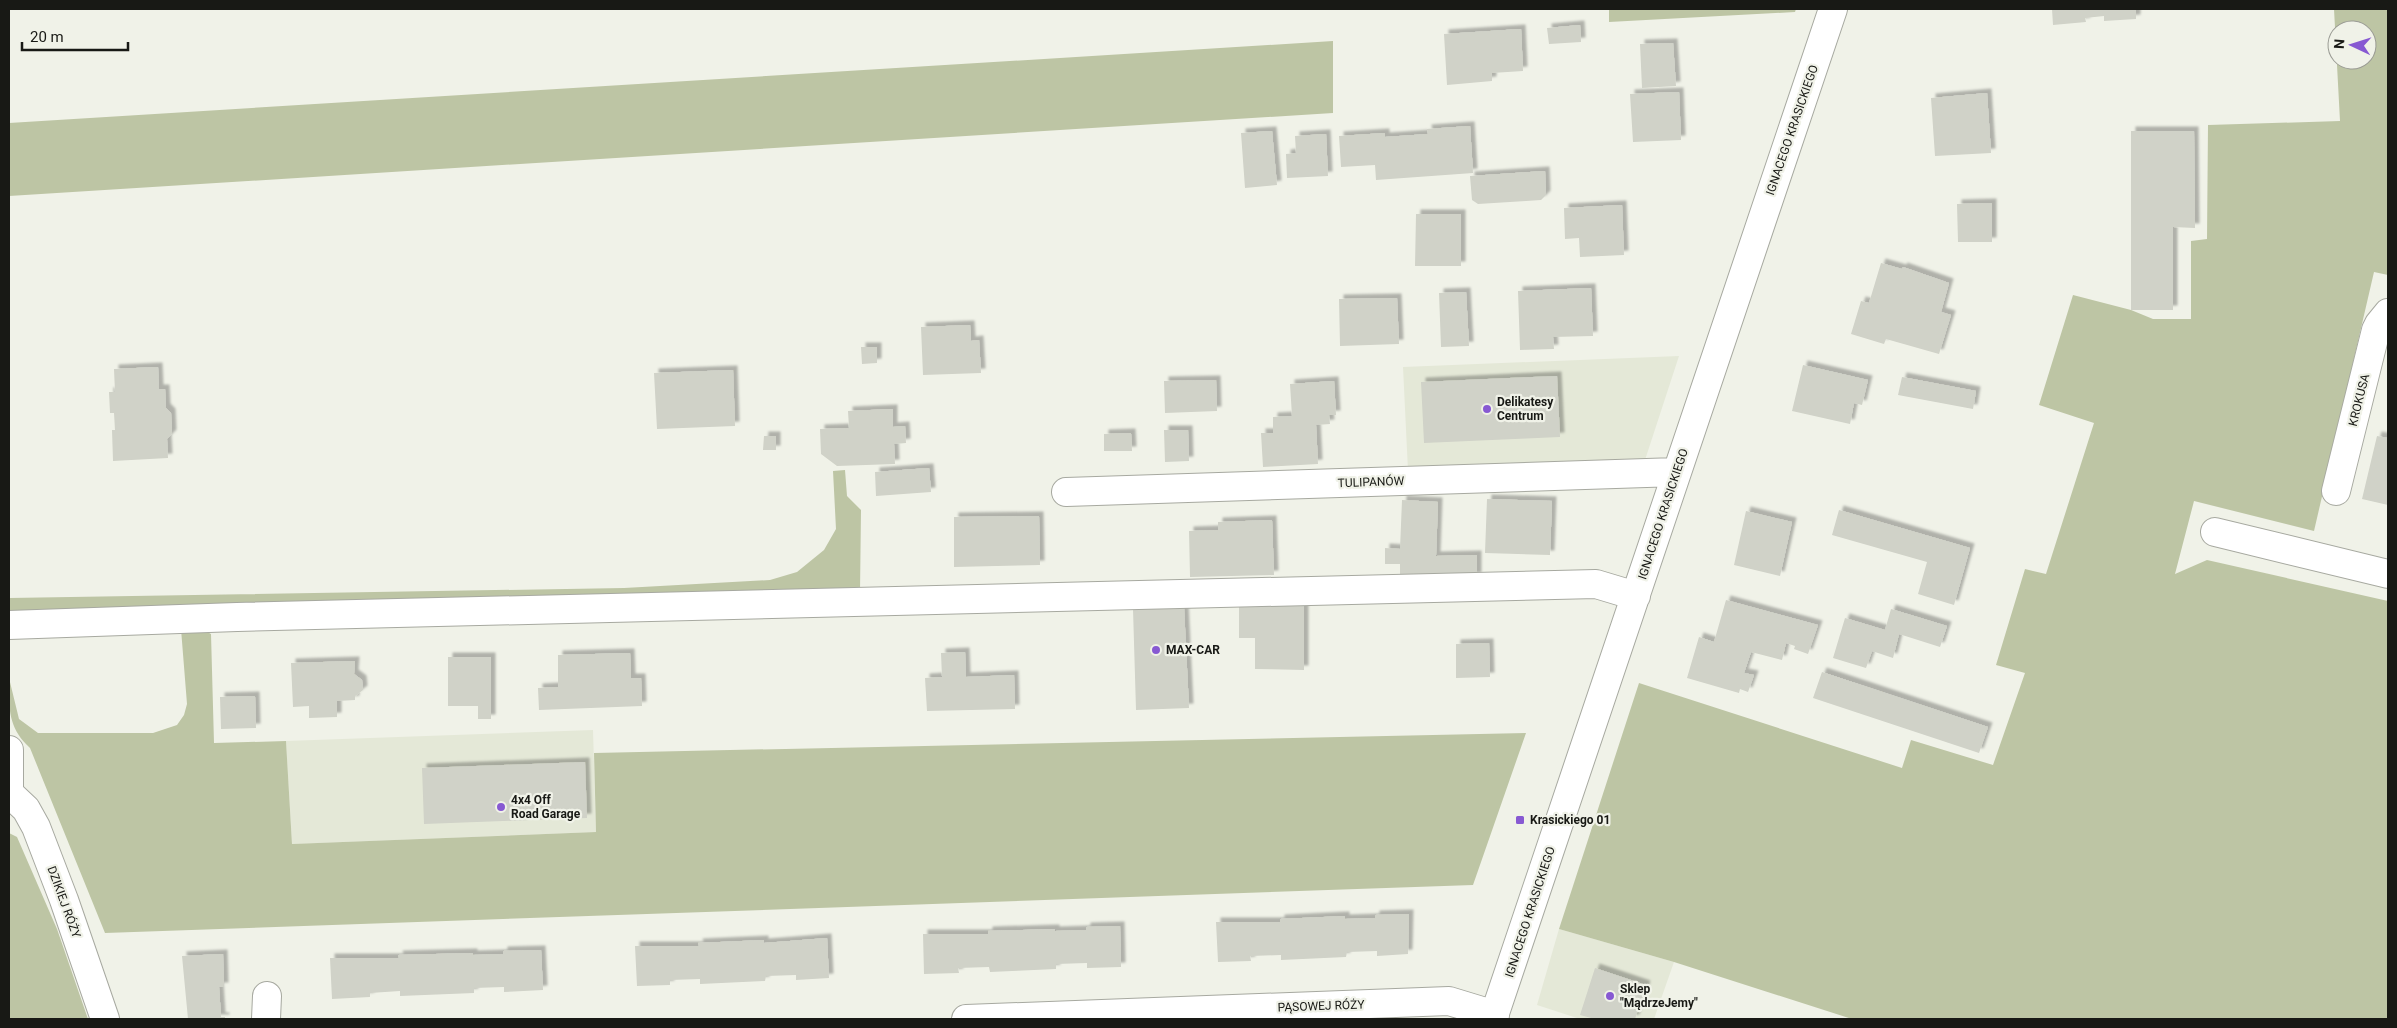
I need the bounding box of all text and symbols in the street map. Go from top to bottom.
scale bar [22,20,129,52]
north arrow [2327,20,2377,70]
text: 20 m [30,28,64,46]
text: N [2331,39,2347,50]
street label: IGNACEGO KRASICKIEGO [1763,63,1821,197]
street label: KROKUSA [2346,372,2372,428]
place label: Delikatesy Centrum [1497,395,1554,423]
marker: Delikatesy Centrum [1481,403,1493,415]
street label: IGNACEGO KRASICKIEGO [1635,447,1691,581]
street label: TULIPANÓW [1337,473,1405,490]
place label: MAX-CAR [1166,643,1220,657]
marker: MAX-CAR [1150,644,1162,656]
place label: 4x4 Off Road Garage [511,793,581,821]
marker: 4x4 Off Road Garage [495,801,507,813]
place label: Krasickiego 01 [1530,813,1610,827]
marker: Krasickiego 01 [1514,814,1526,826]
street label: IGNACEGO KRASICKIEGO [1502,845,1558,979]
street label: DZIKIEJ RÓŻY [45,864,85,941]
place label: Sklep "MądrzeJemy" [1620,982,1698,1010]
marker: Sklep "MądrzeJemy" [1604,990,1616,1002]
street label: PĄSOWEJ RÓŻY [1277,996,1365,1015]

